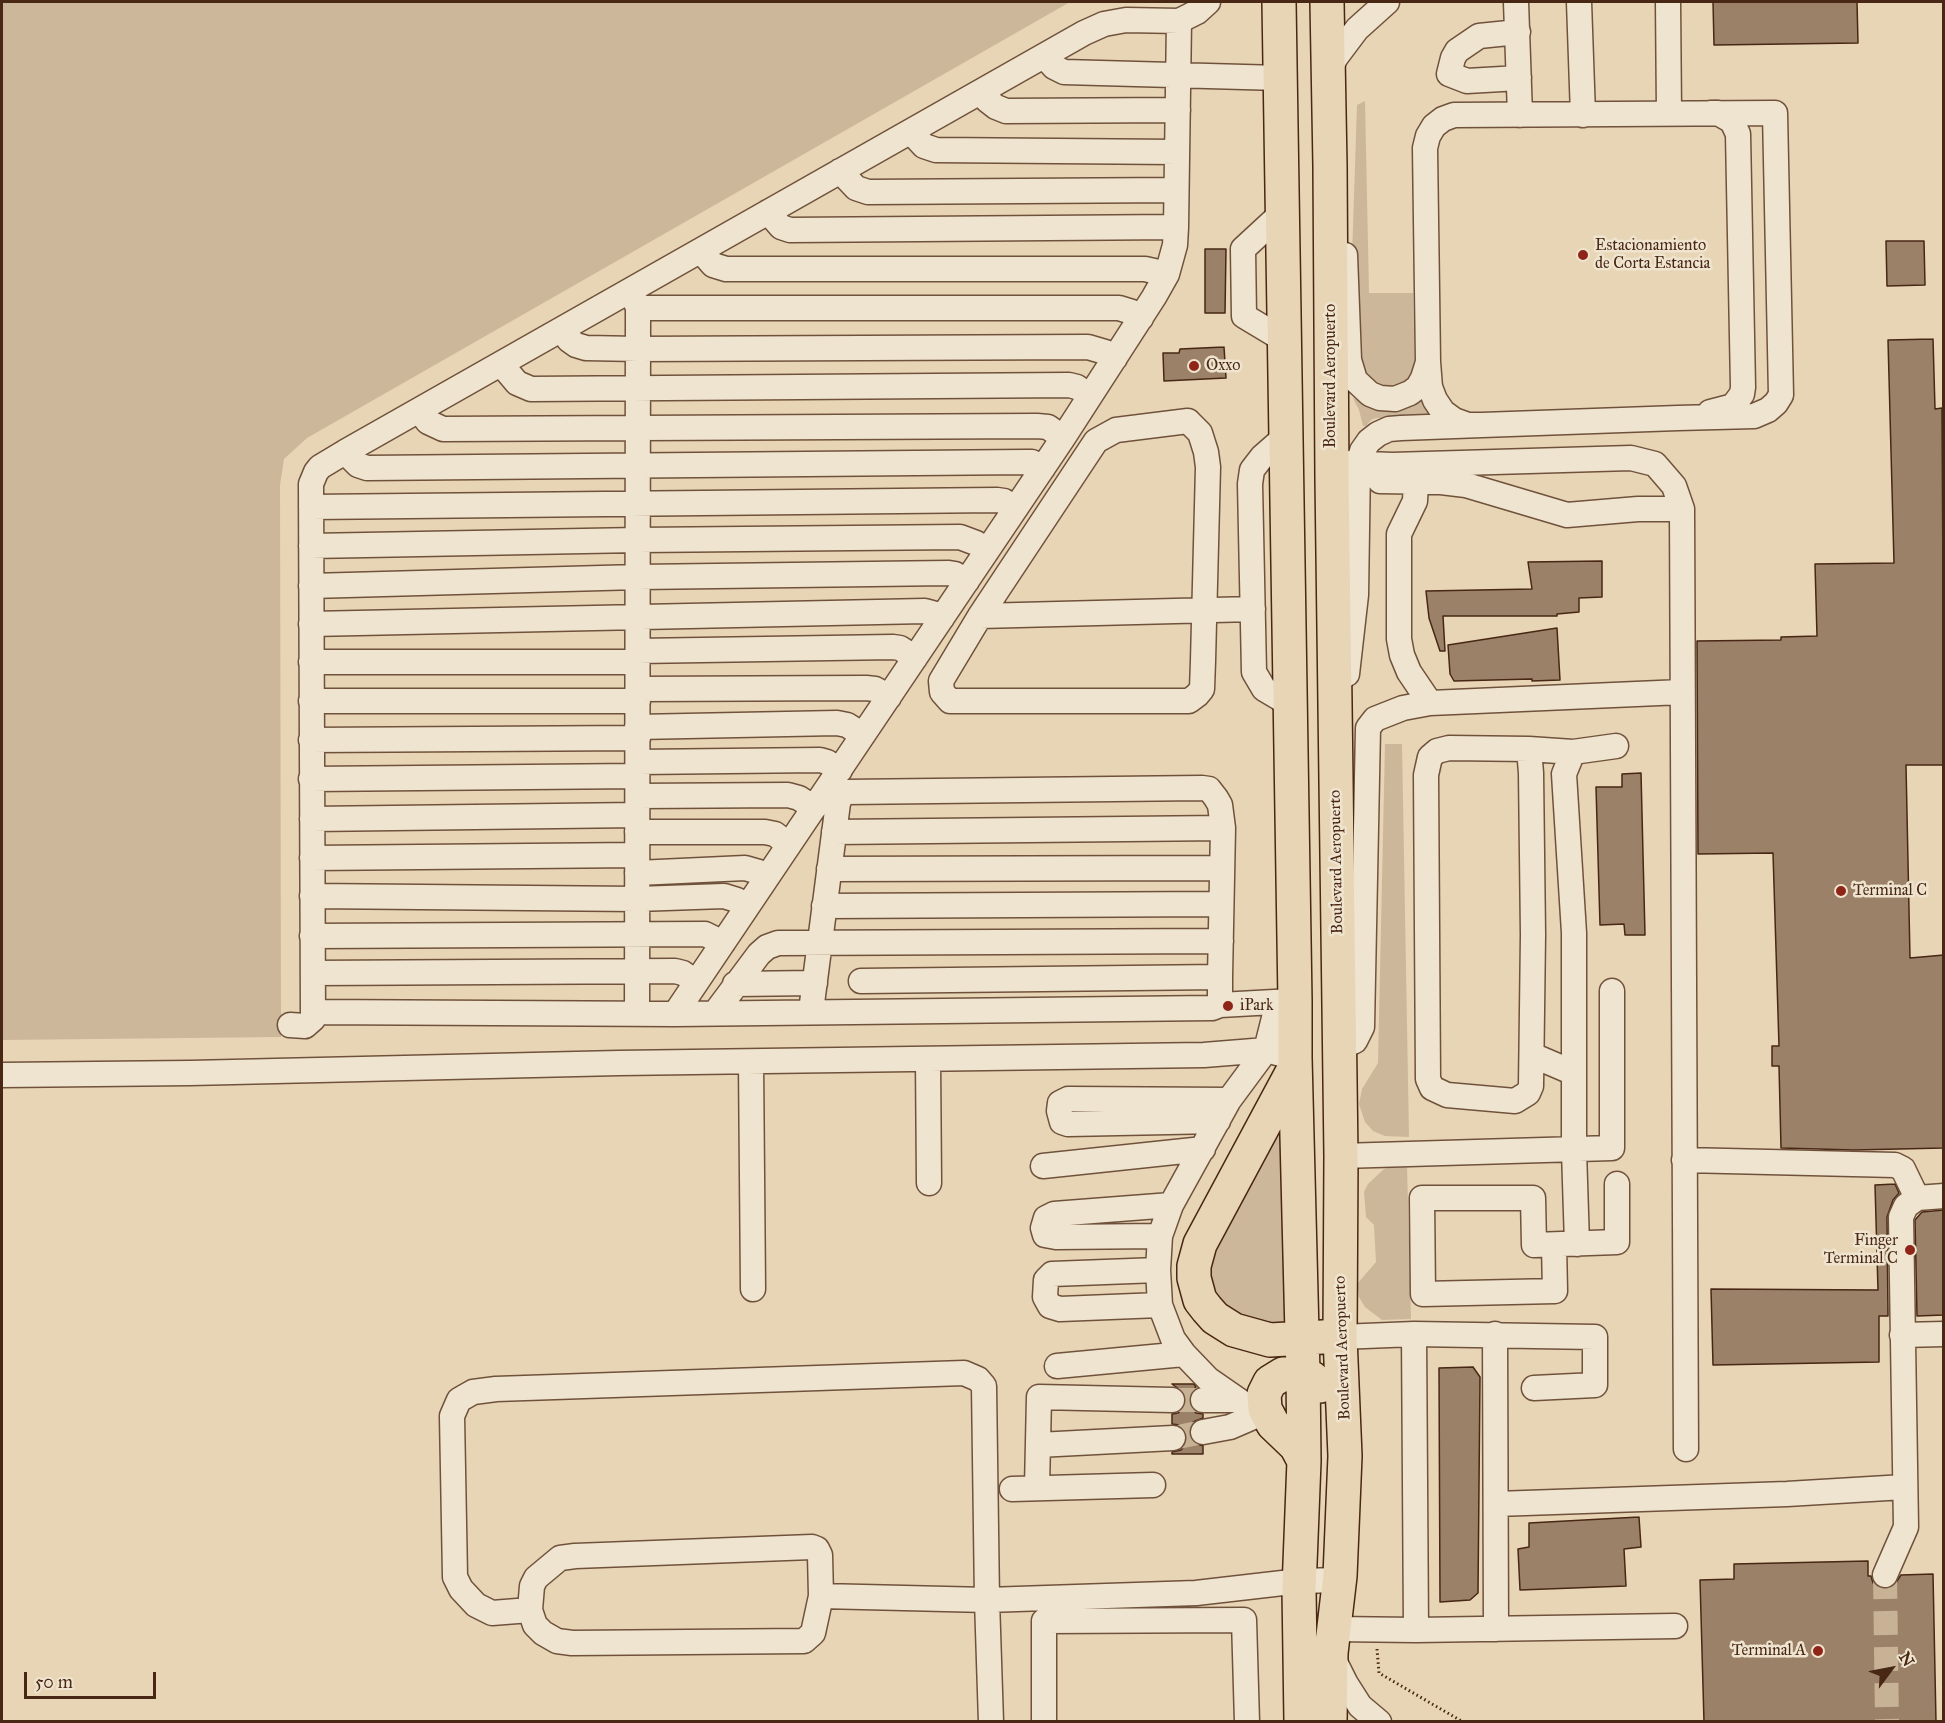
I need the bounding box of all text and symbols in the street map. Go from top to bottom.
place label: Estacionamiento de Corta Estancia [1595,236,1710,274]
marker: Estacionamiento de Corta Estancia [1576,248,1590,262]
street label: Boulevard Aeropuerto [1321,304,1341,448]
place label: Oxxo [1206,356,1240,376]
marker: Oxxo [1187,359,1201,373]
street label: Boulevard Aeropuerto [1326,790,1348,934]
place label: Terminal C [1853,881,1927,901]
marker: Terminal C [1834,884,1848,898]
place label: iPark [1240,996,1273,1016]
marker: iPark [1221,999,1235,1013]
place label: Finger Terminal C [1824,1231,1898,1269]
marker: Finger Terminal C [1903,1243,1917,1257]
street label: Boulevard Aeropuerto [1331,1275,1355,1421]
north arrow [1861,1639,1921,1699]
place label: Terminal A [1732,1641,1806,1661]
marker: Terminal A [1811,1644,1825,1658]
text: N [1895,1648,1918,1670]
scale bar [27,1660,159,1698]
text: 50 m [35,1671,73,1693]

